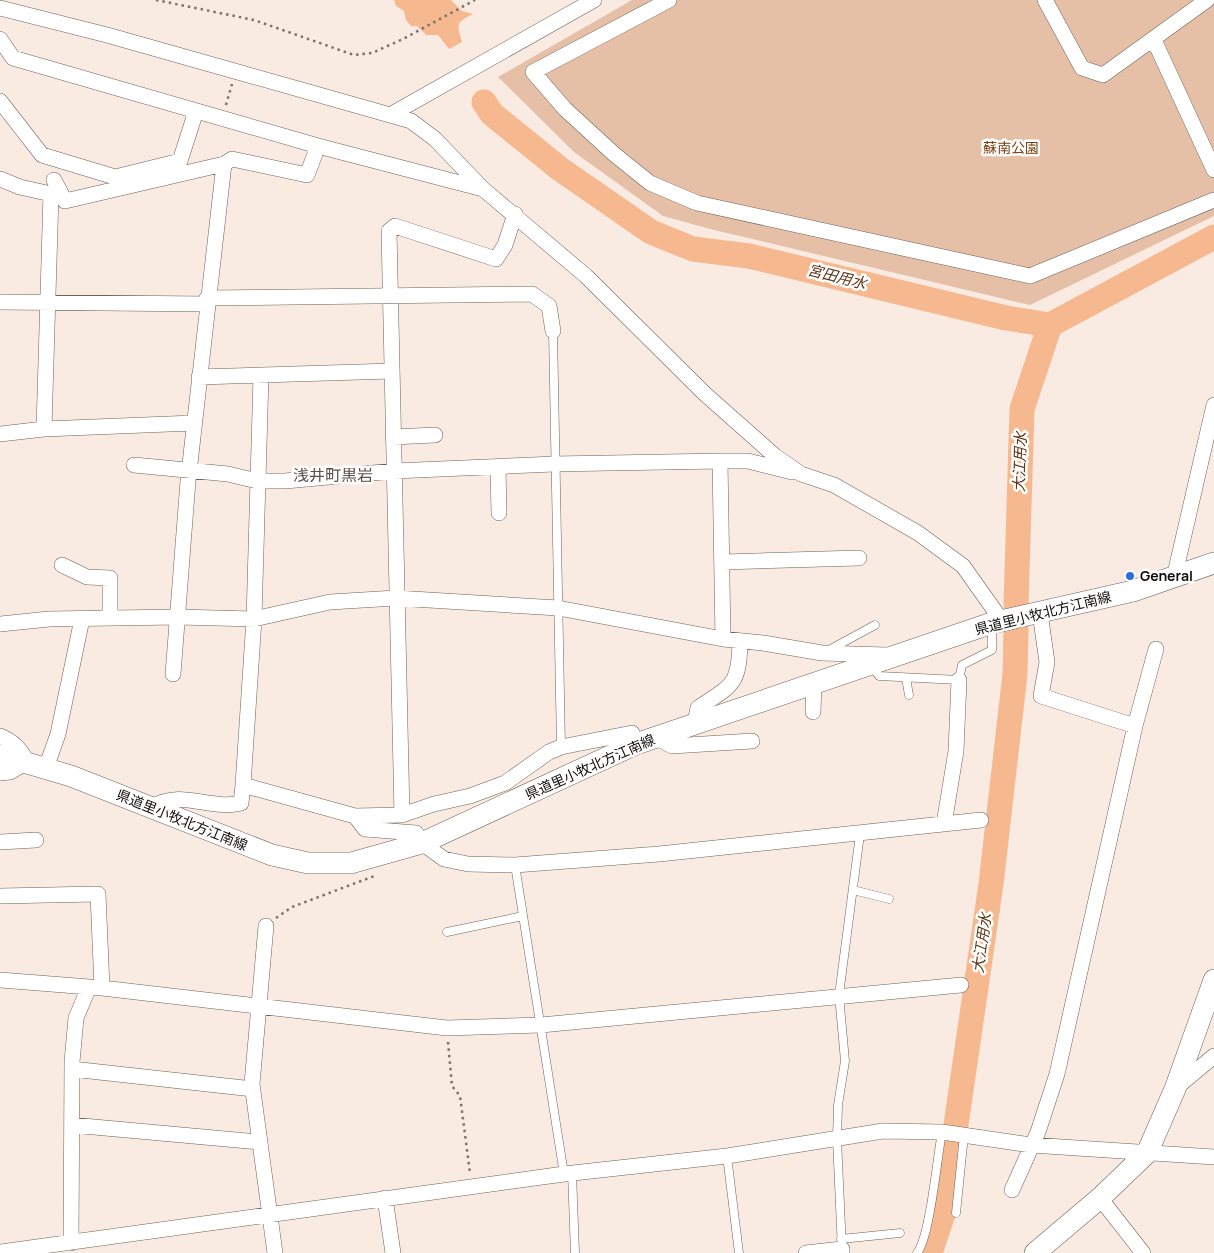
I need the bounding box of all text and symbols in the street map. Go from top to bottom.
park label: 蘇南公園 [983,138,1039,157]
water label: 宮田用水 [805,259,871,294]
water label: 大江用水 [1008,430,1031,492]
district label: 浅井町黒岩 [293,464,373,486]
place label: General [1140,566,1193,585]
marker: General [1124,570,1136,582]
street label: 県道里小牧北方江南線 [973,586,1113,639]
street label: 県道里小牧北方江南線 [522,729,658,804]
street label: 県道里小牧北方江南線 [114,785,251,855]
water label: 大江用水 [967,910,996,974]

